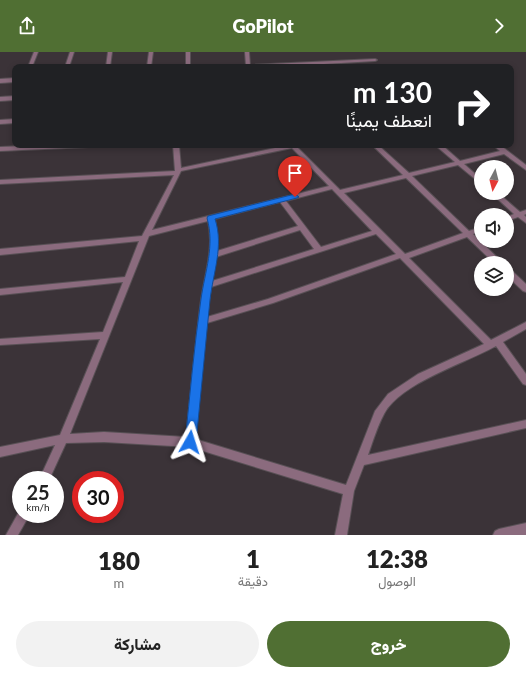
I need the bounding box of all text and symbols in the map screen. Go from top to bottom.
icon: share [16,15,38,37]
text: GoPilot [232,15,294,37]
icon: forward [488,15,510,37]
text: 130 m [353,75,432,109]
icon: right [446,80,498,132]
text: انعطف يمينًا [346,109,432,131]
pin [278,156,312,197]
north arrow [474,160,514,200]
map controls [474,160,514,296]
icon: arrive [284,162,306,184]
button: sound [474,208,514,248]
button: layers [474,256,514,296]
position arrow [169,421,211,463]
speed limit sign: 30 [72,471,124,523]
text: 25 [26,480,50,504]
text: km/h [26,501,50,513]
text: 1 [246,544,260,573]
text: 12:38 [366,544,428,573]
text: 180 [98,546,140,575]
text: دقيقة [238,573,268,589]
text: الوصول [378,573,416,589]
text: m [114,575,124,591]
button: مشاركة [16,621,259,667]
button: خروج [267,621,510,667]

